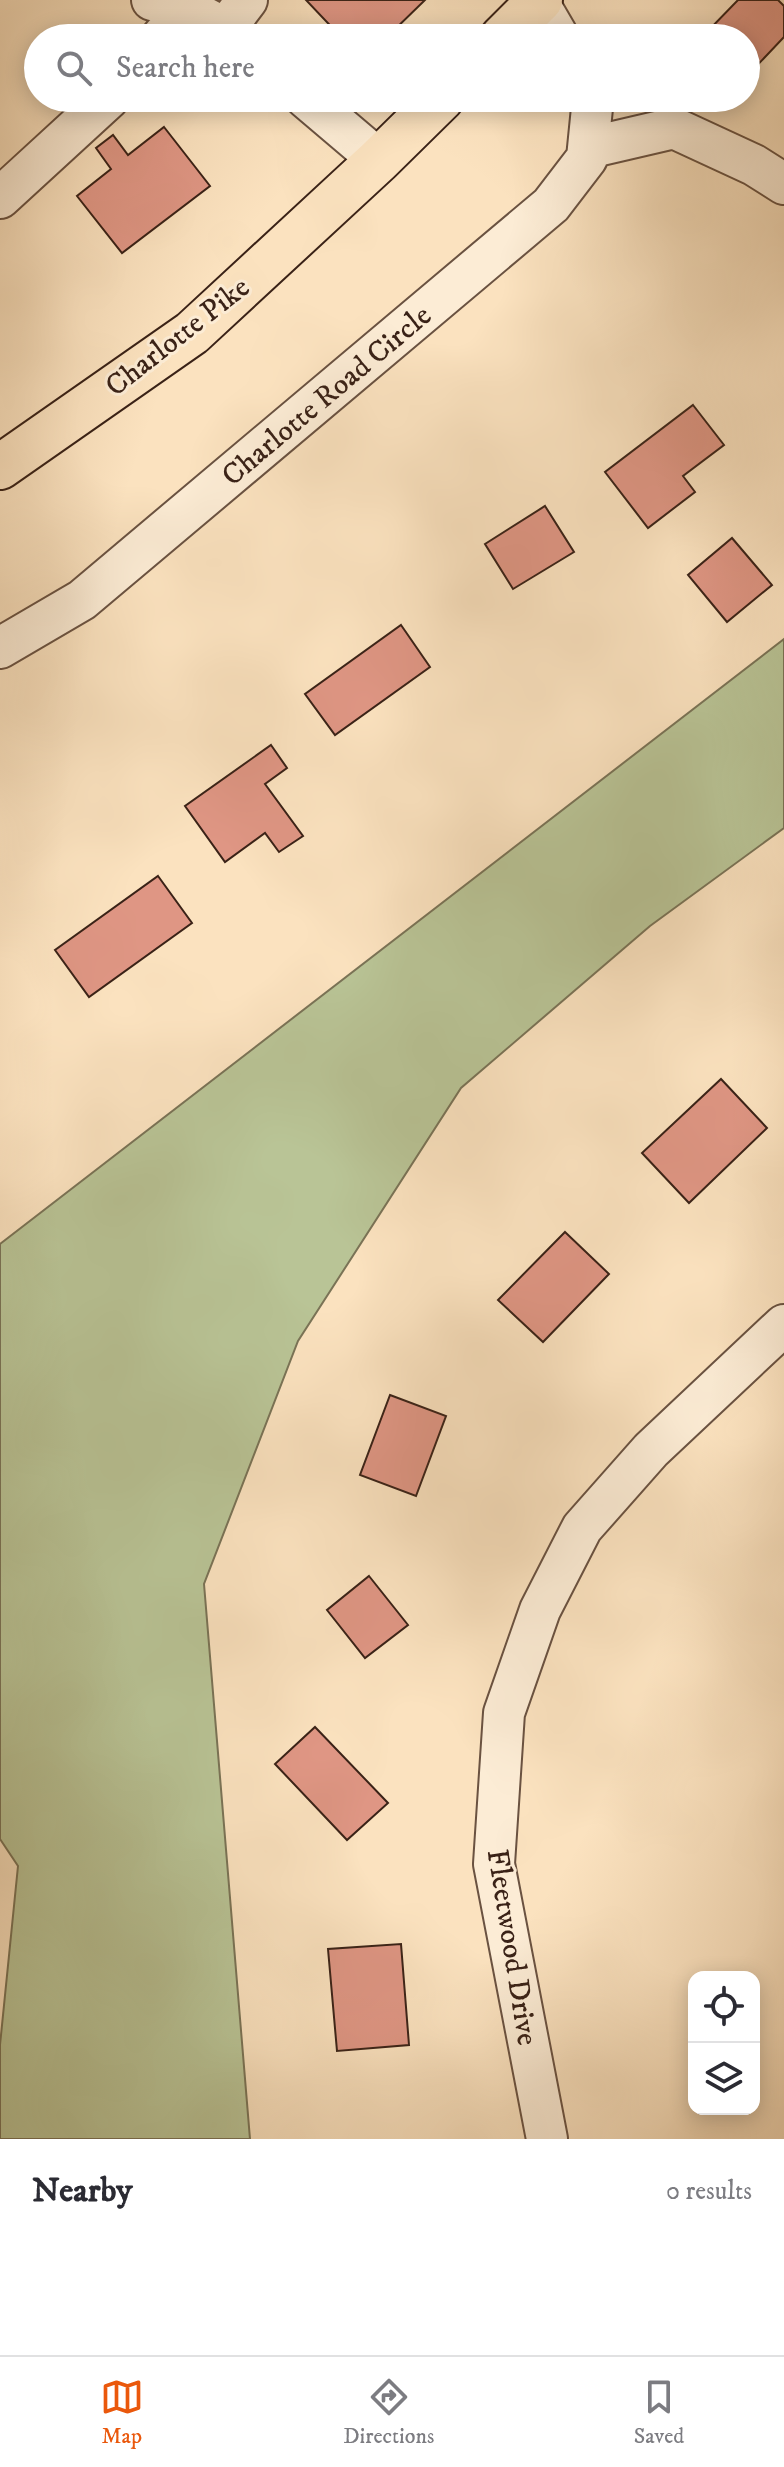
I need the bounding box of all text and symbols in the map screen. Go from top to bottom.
search box [24,24,760,112]
icon: search [52,46,96,90]
text: Search here [116,50,255,87]
street label: Charlotte Pike [98,269,258,405]
street label: Charlotte Road Circle [215,298,439,495]
street label: Fleetwood Drive [478,1846,545,2048]
map controls [688,1971,760,2115]
button: locate [688,1971,760,2043]
button: layers [688,2043,760,2115]
text: Nearby [32,2170,133,2212]
text: 0 results [666,2175,752,2208]
tab: Map [100,2375,144,2450]
tab: Directions [343,2375,434,2450]
tab: Saved [634,2375,684,2450]

